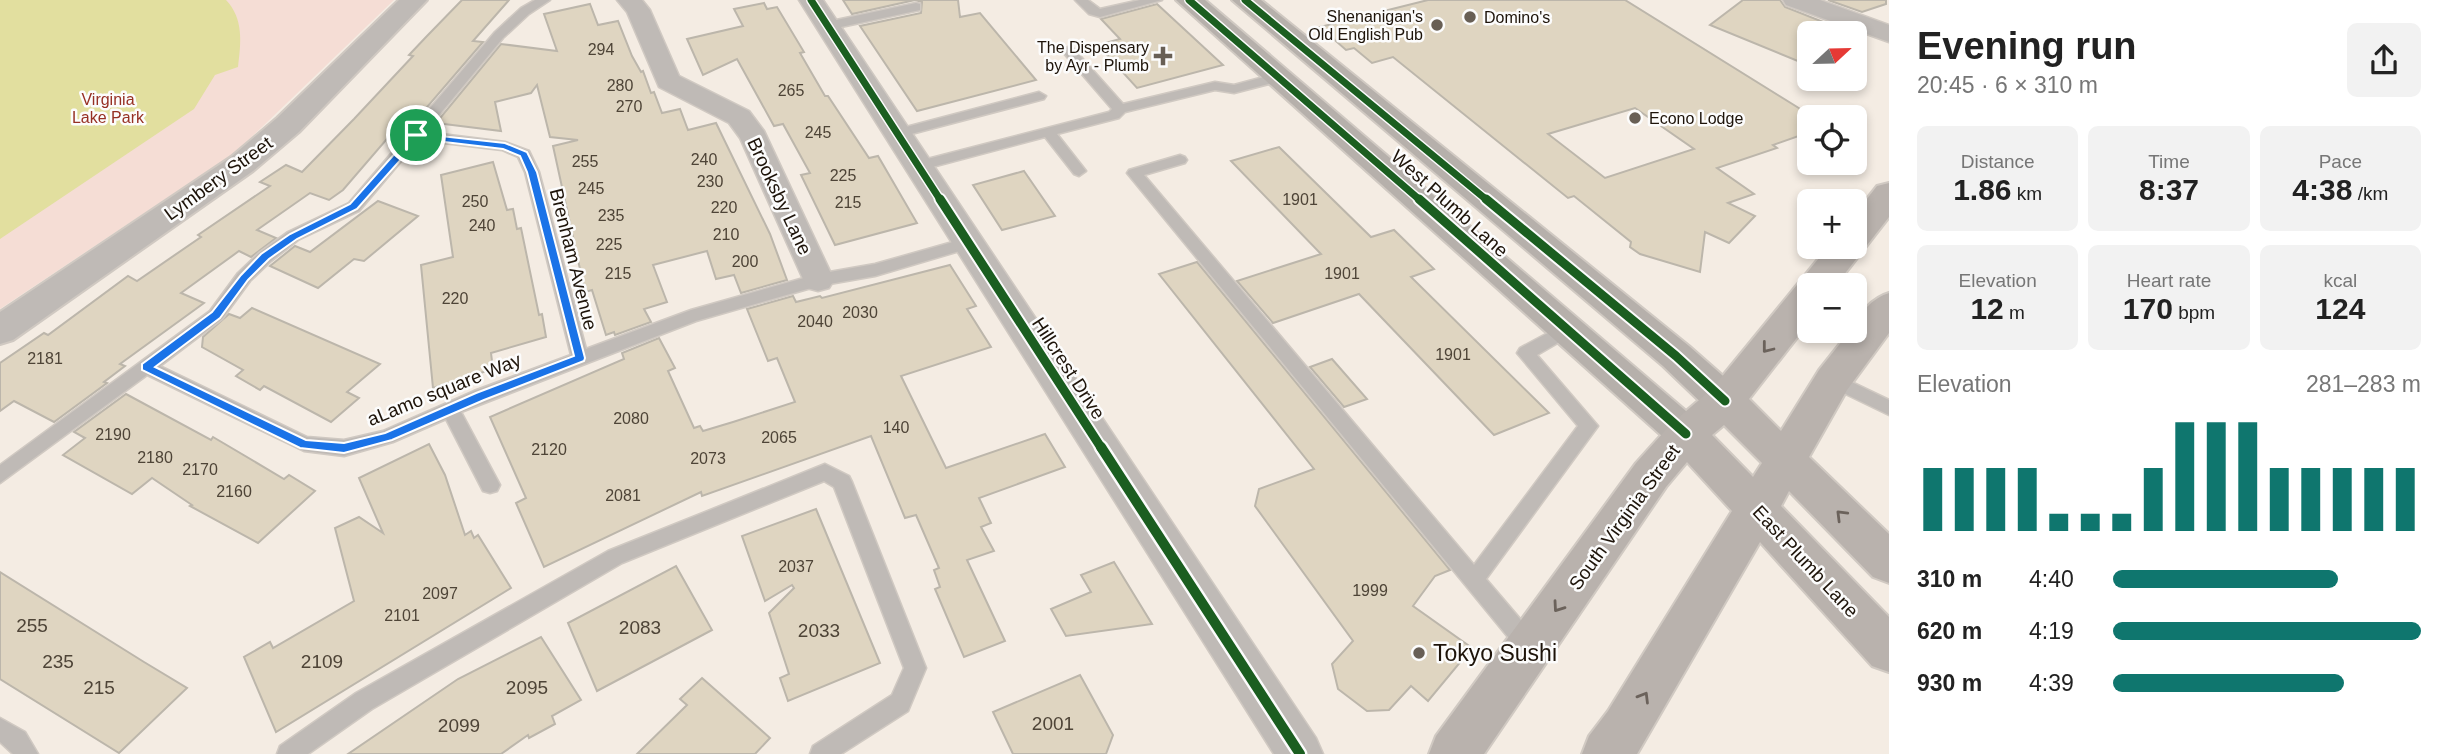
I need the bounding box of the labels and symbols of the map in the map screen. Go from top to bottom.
place label: Shenanigan's Old English Pub [1308,8,1423,43]
marker: Domino's [1462,9,1478,25]
place label: Domino's [1484,9,1550,26]
marker: Shenanigan's Old English Pub [1429,17,1445,33]
north arrow [1797,21,1867,91]
place label: The Dispensary by Ayr - Plumb [1037,39,1149,74]
house number: 294 [588,41,614,58]
marker: The Dispensary by Ayr - Plumb [1155,48,1171,64]
house number: 280 [607,77,633,94]
house number: 265 [778,82,804,99]
park label: Virginia Lake Park [72,91,145,126]
house number: 270 [616,98,642,115]
pin [386,105,446,165]
marker: Econo Lodge [1627,110,1643,126]
place label: Econo Lodge [1649,110,1743,127]
house number: 245 [805,124,831,141]
street label: Lymbery Street [160,132,277,225]
street label: Brooksby Lane [743,134,816,258]
street label: West Plumb Lane [1387,146,1512,261]
house number: 240 [691,151,717,168]
house number: 255 [572,153,598,170]
house number: 225 [830,167,856,184]
house number: 230 [697,173,723,190]
house number: 245 [578,180,604,197]
street label: Brenham Avenue [546,186,601,332]
house number: 1901 [1282,191,1318,208]
house number: 250 [462,193,488,210]
house number: 215 [835,194,861,211]
house number: 220 [711,199,737,216]
house number: 235 [598,207,624,224]
house number: 240 [469,217,495,234]
house number: 210 [713,226,739,243]
house number: 225 [596,236,622,253]
house number: 200 [732,253,758,270]
house number: 215 [605,265,631,282]
house number: 1901 [1324,265,1360,282]
house number: 220 [442,290,468,307]
house number: 2030 [842,304,878,321]
house number: 2040 [797,313,833,330]
street label: Hillcrest Drive [1028,313,1109,423]
one-way arrow [1763,340,1776,352]
house number: 1901 [1435,346,1471,363]
street label: aLamo square Way [364,349,525,430]
house number: 2181 [27,350,63,367]
house number: 2080 [613,410,649,427]
house number: 140 [883,419,909,436]
house number: 2190 [95,426,131,443]
house number: 2065 [761,429,797,446]
street label: South Virginia Street [1565,440,1684,594]
house number: 2120 [531,441,567,458]
house number: 2180 [137,449,173,466]
house number: 2073 [690,450,726,467]
house number: 2170 [182,461,218,478]
house number: 2160 [216,483,252,500]
house number: 2081 [605,487,641,504]
street label: East Plumb Lane [1749,501,1863,621]
one-way arrow [1836,511,1849,524]
house number: 2037 [778,558,814,575]
house number: 1999 [1352,582,1388,599]
house number: 2097 [422,585,458,602]
one-way arrow [1554,599,1566,612]
house number: 2101 [384,607,420,624]
house number: 255 [16,615,48,636]
house number: 2083 [619,617,661,638]
house number: 2033 [798,620,840,641]
place label: Tokyo Sushi [1433,640,1557,666]
marker: Tokyo Sushi [1411,645,1427,661]
house number: 235 [42,651,74,672]
house number: 2109 [301,651,343,672]
house number: 215 [83,677,115,698]
house number: 2095 [506,677,548,698]
one-way arrow [1636,691,1649,704]
house number: 2001 [1032,713,1074,734]
house number: 2099 [438,715,480,736]

